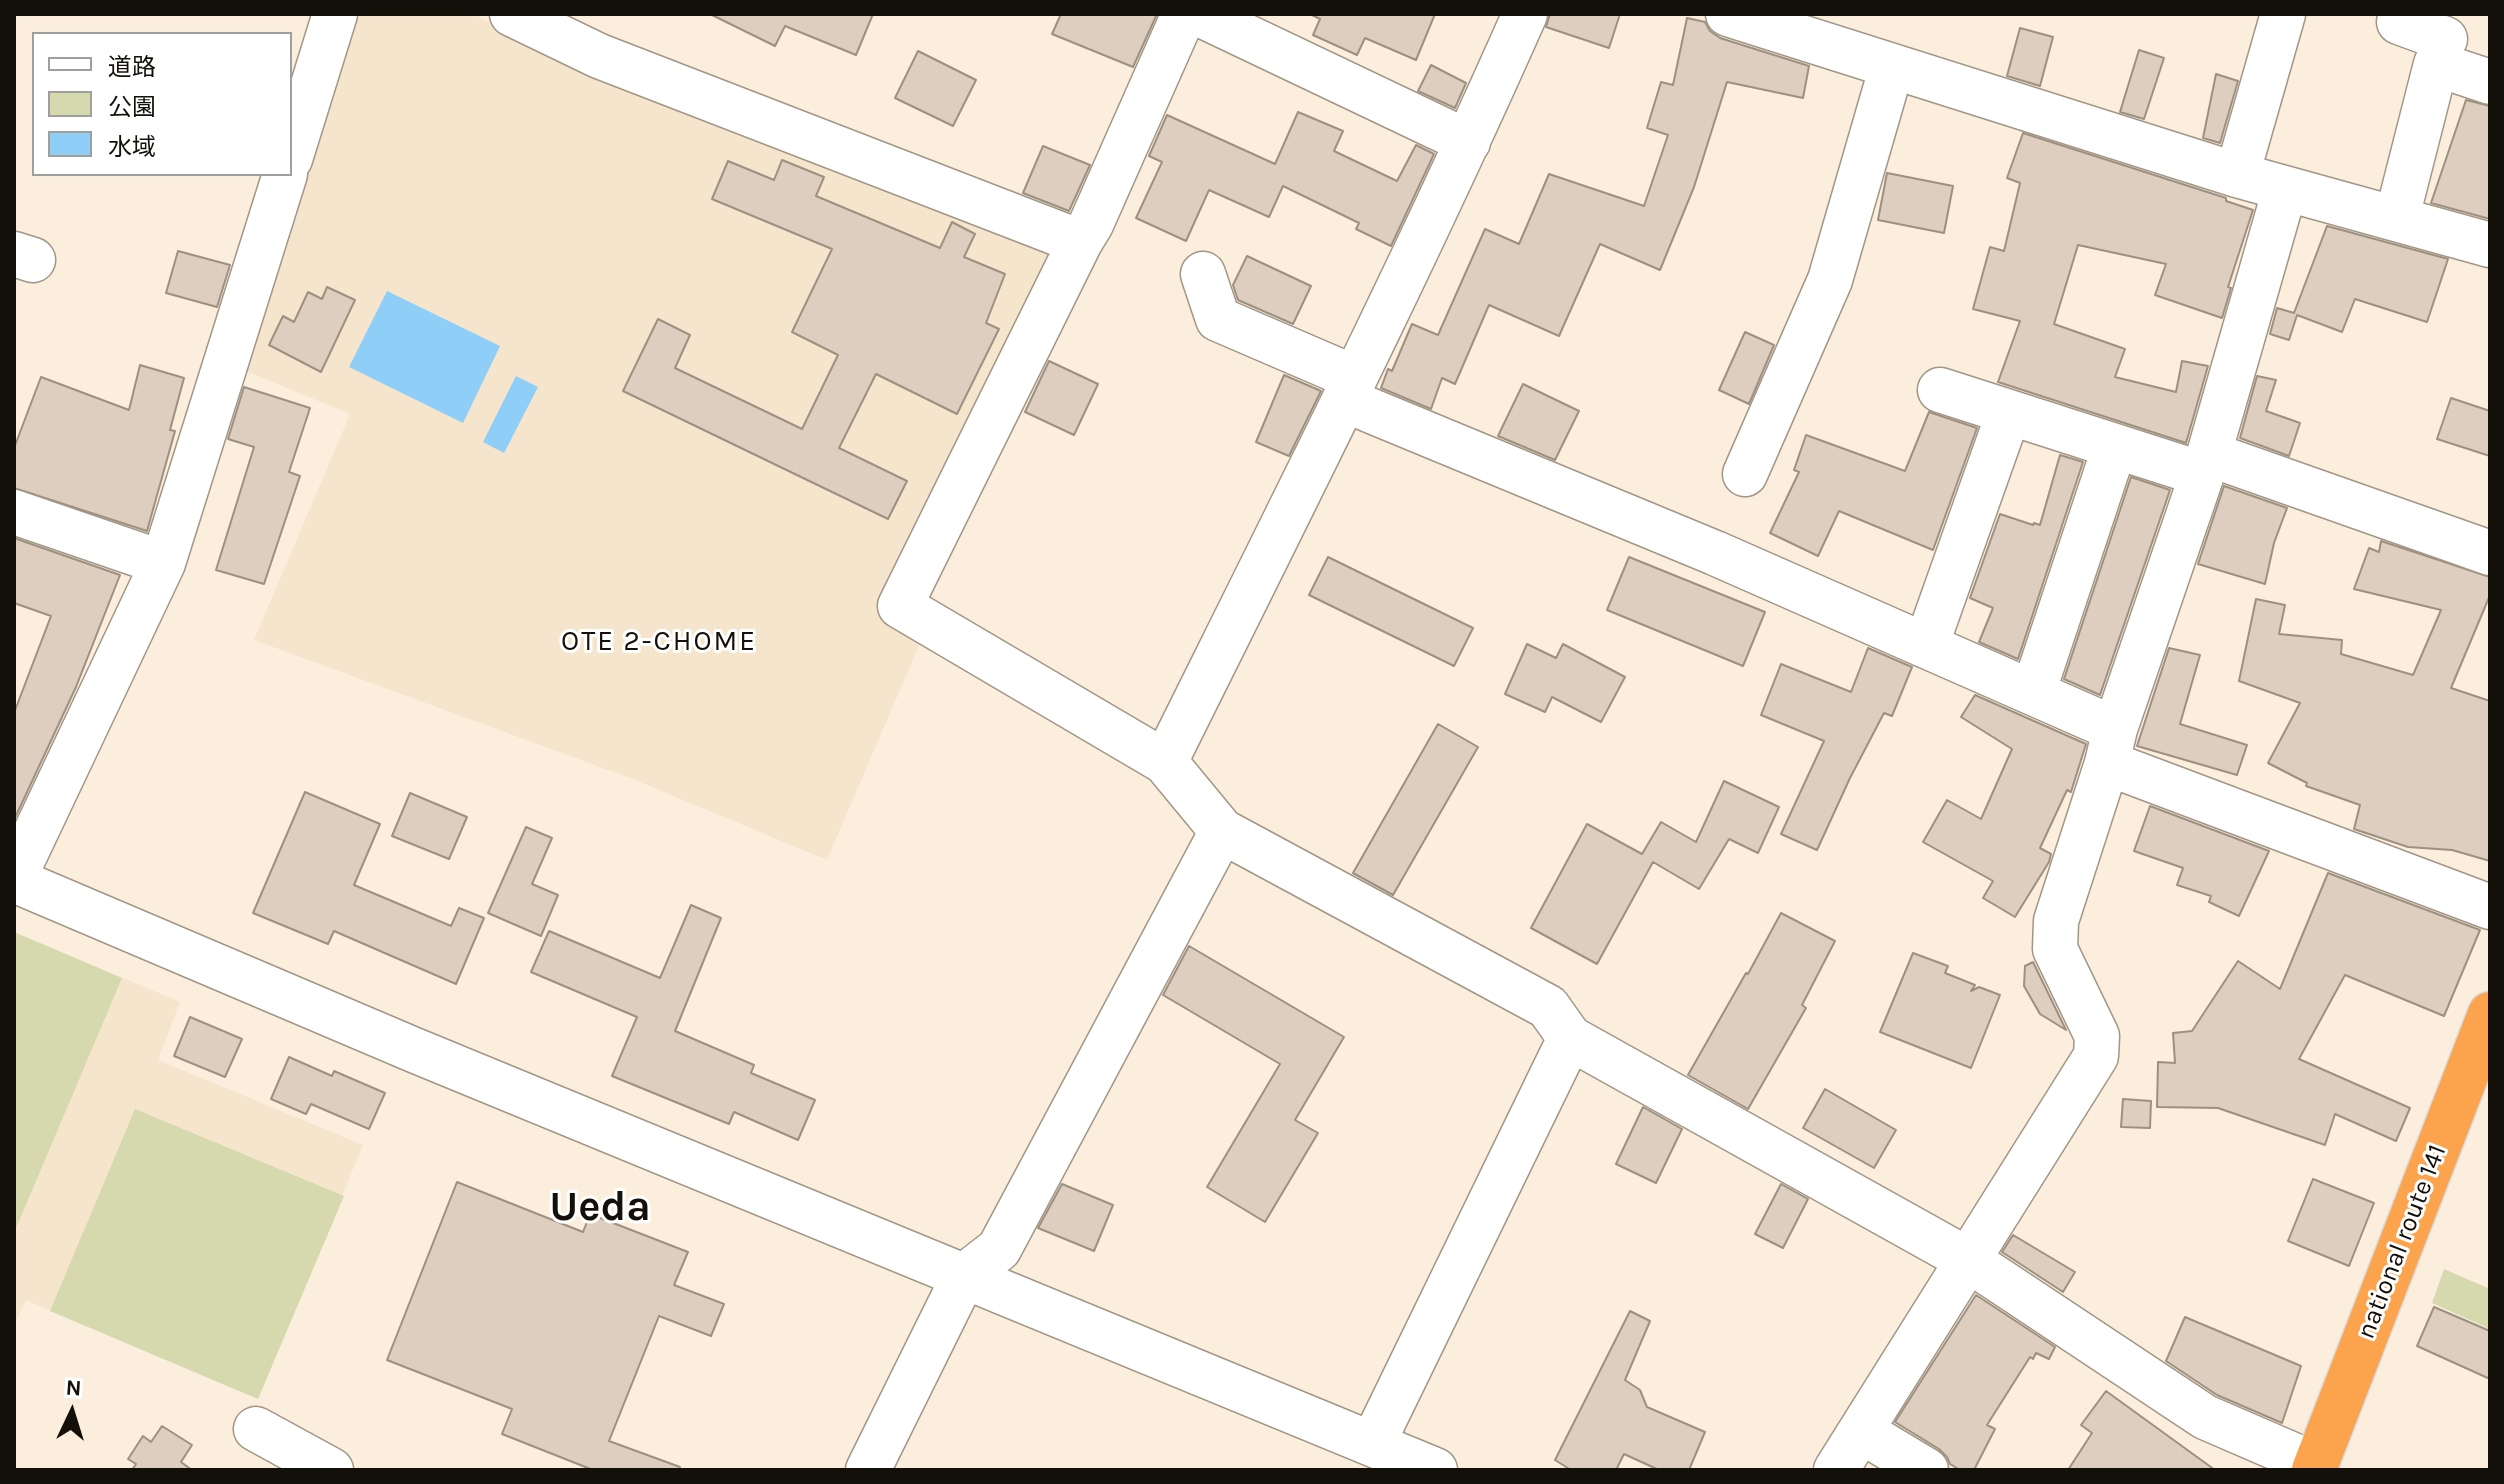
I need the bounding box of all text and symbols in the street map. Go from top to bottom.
legend [32,32,292,176]
text: 道路 [108,53,156,81]
text: 公園 [108,93,156,121]
text: 水域 [108,133,156,161]
district label: OTE 2-CHOME [561,625,757,659]
street label: national route 141 [2351,1140,2453,1344]
district label: Ueda [549,1183,651,1233]
north arrow [32,1372,112,1452]
text: N [65,1375,82,1402]

